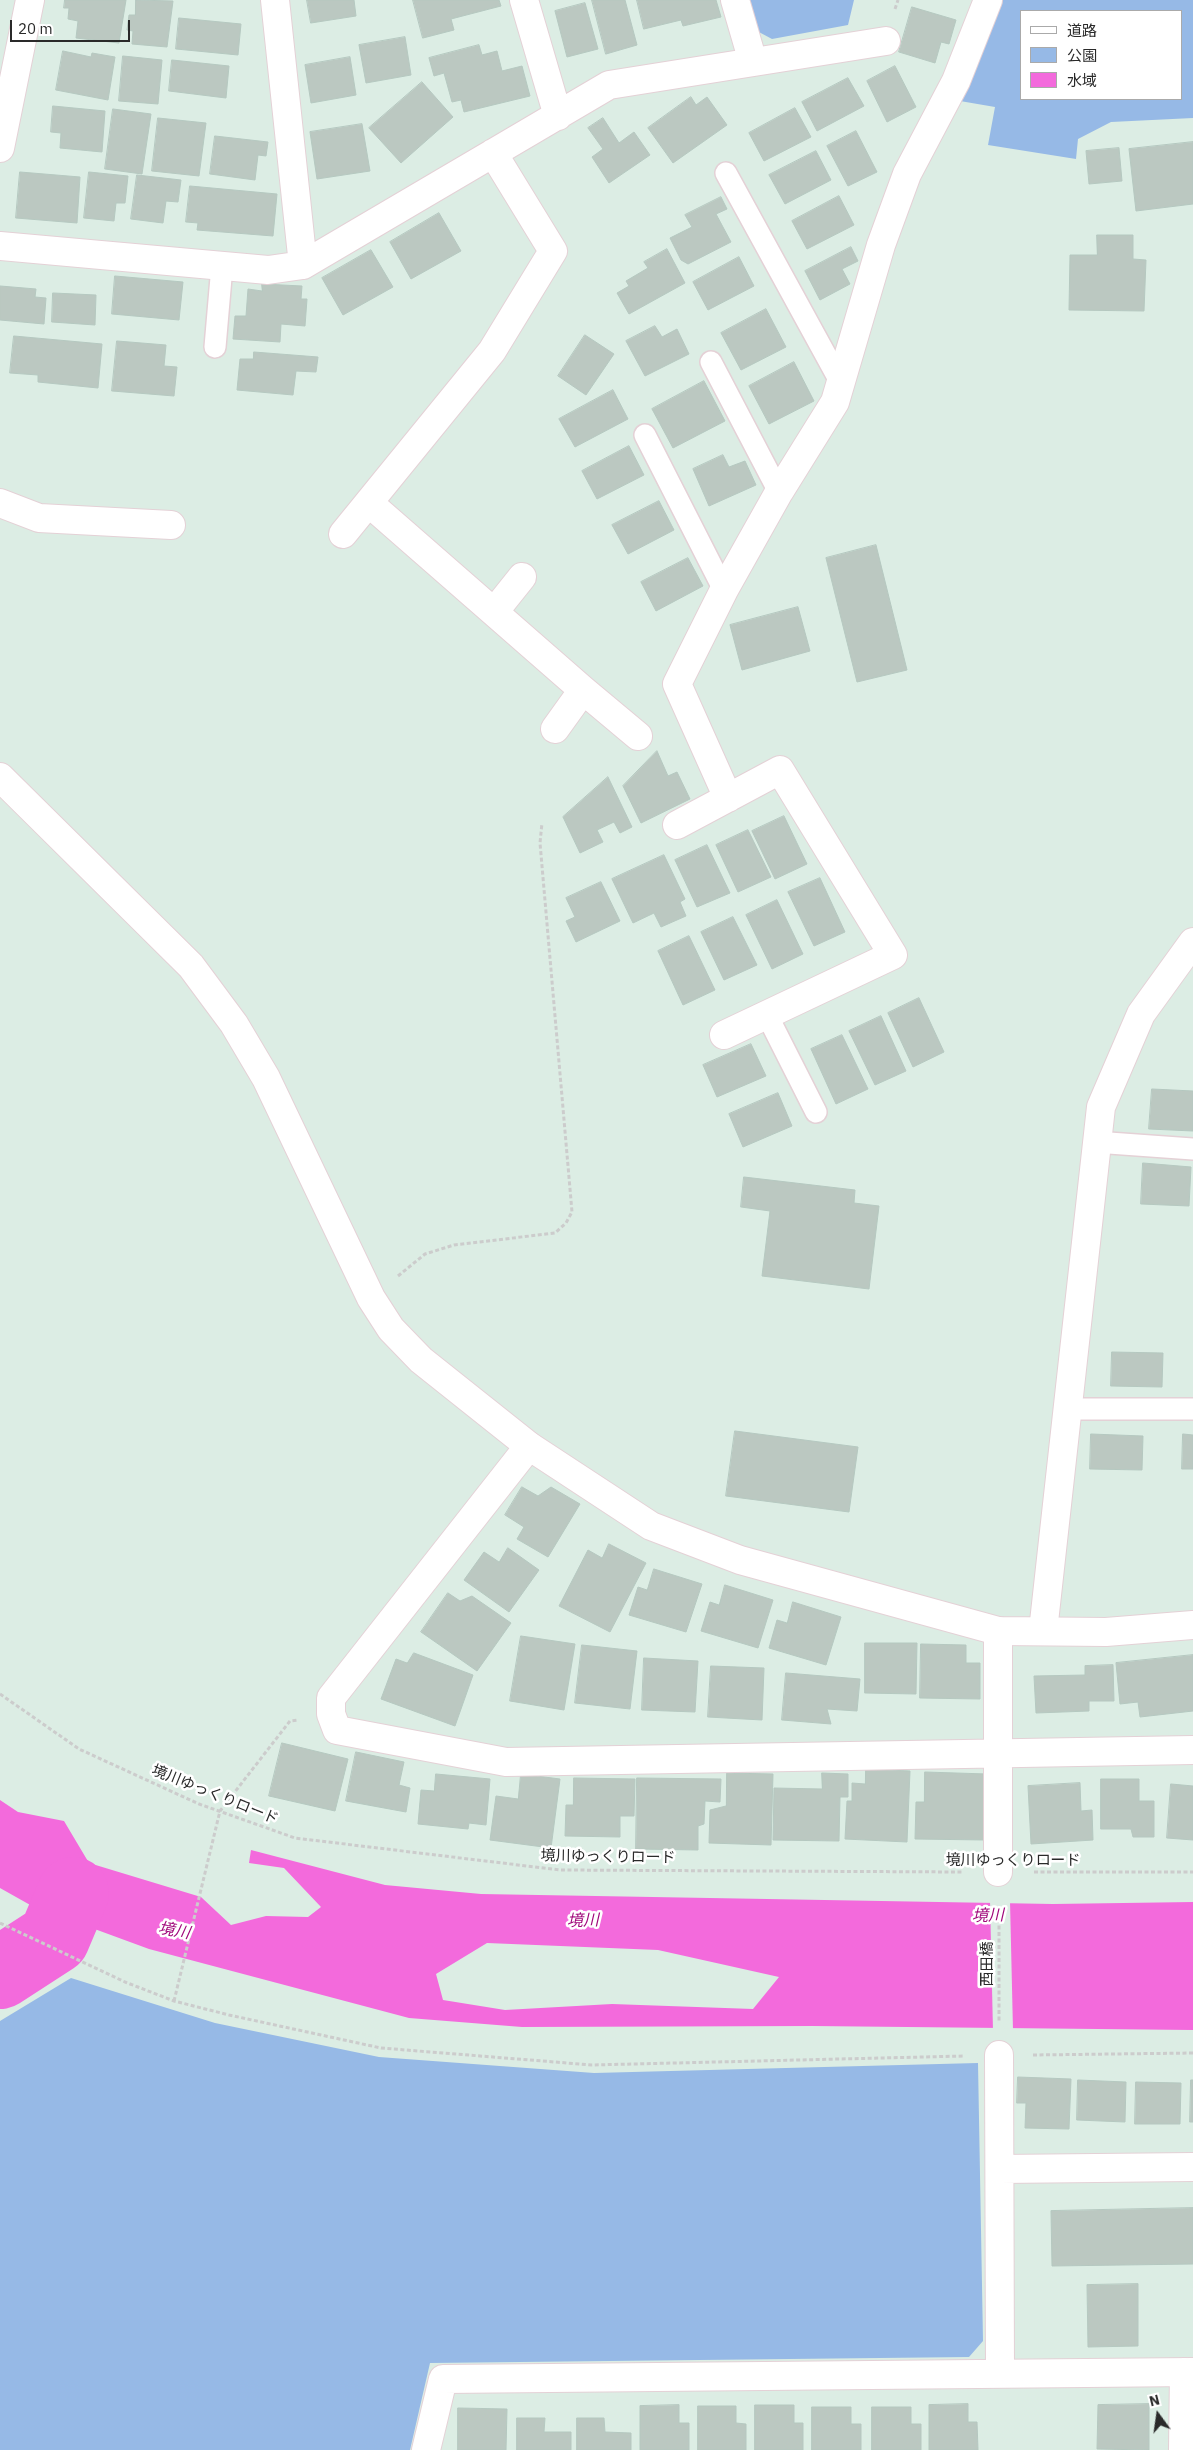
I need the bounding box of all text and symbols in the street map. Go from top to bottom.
scale bar [12,10,132,42]
legend [1020,10,1183,100]
text: 20 m [18,19,53,38]
text: 道路 [1067,21,1097,40]
text: 公園 [1067,46,1097,65]
text: 水域 [1067,71,1097,90]
street label: 境川ゆっくりロード [149,1761,281,1829]
street label: 境川ゆっくりロード [540,1847,676,1867]
street label: 境川ゆっくりロード [946,1852,1080,1870]
water label: 境川 [972,1906,1004,1926]
water label: 境川 [567,1911,599,1931]
water label: 境川 [157,1919,191,1943]
street label: 西田橋 [979,1942,997,1986]
north arrow [1133,2390,1183,2440]
text: N [1147,2390,1161,2410]

